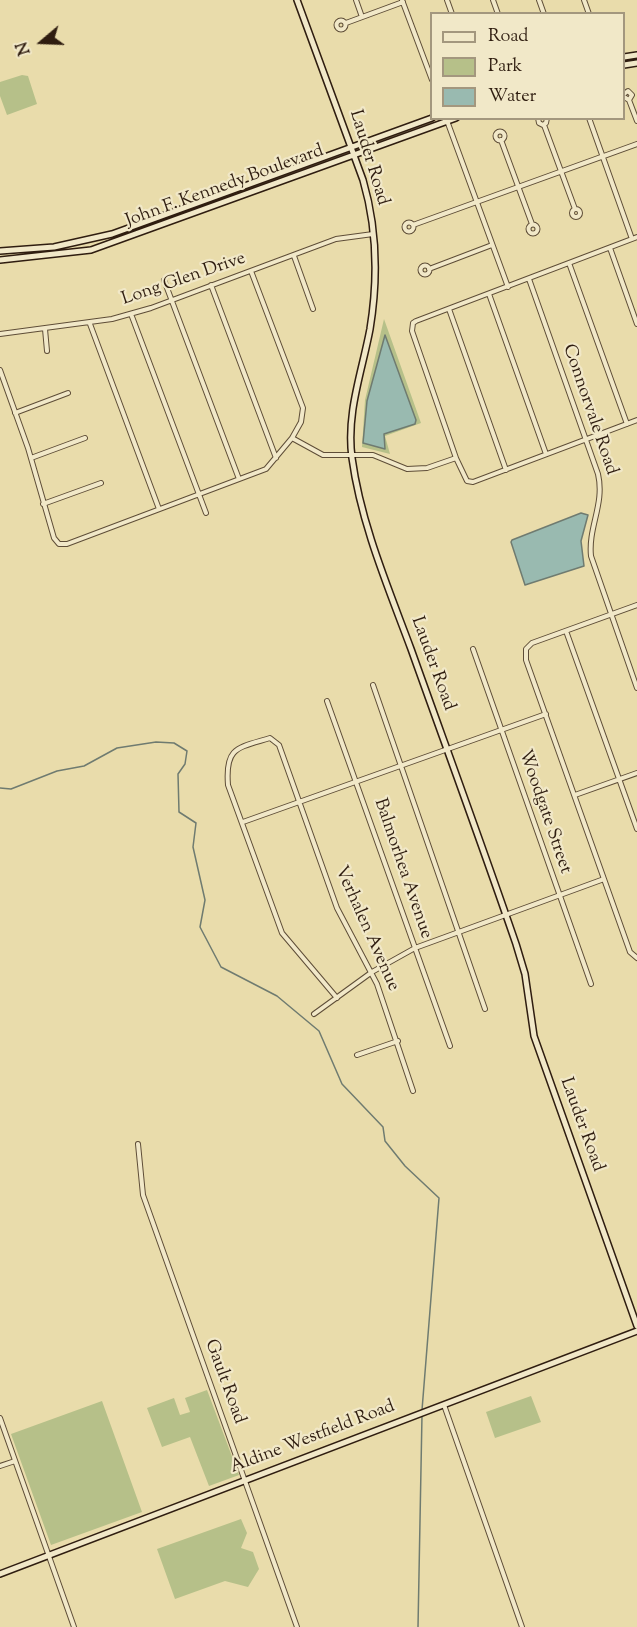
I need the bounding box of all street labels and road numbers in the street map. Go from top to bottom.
street label: Lauder Road [343,108,393,208]
street label: John F. Kennedy Boulevard [123,141,327,233]
street label: Long Glen Drive [119,249,249,311]
street label: Connorvale Road [557,342,621,478]
street label: Lauder Road [405,614,459,714]
street label: Woodgate Street [513,747,575,877]
street label: Balmorhea Avenue [368,796,436,942]
street label: Verhalen Avenue [329,863,403,995]
street label: Lauder Road [554,1075,608,1175]
street label: Gault Road [199,1337,249,1427]
street label: Aldine Westfield Road [228,1397,398,1479]

